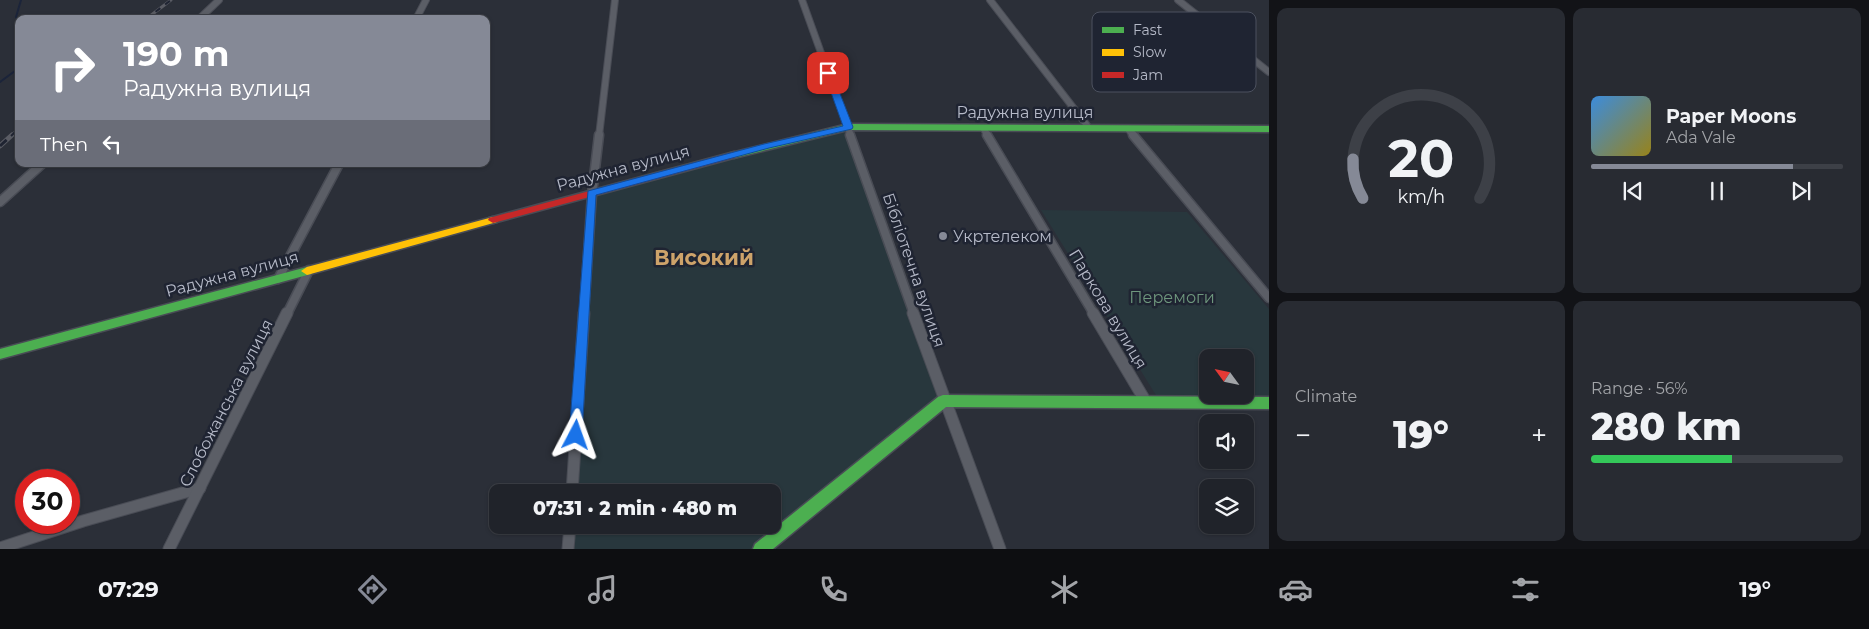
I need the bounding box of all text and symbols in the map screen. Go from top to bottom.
legend [1092,12,1256,92]
text: Fast [1133,21,1163,39]
text: 190 m [123,32,229,75]
icon: right [40,35,105,100]
text: Slow [1133,43,1167,61]
pin [807,52,849,94]
icon: arrive [814,59,842,87]
text: Jam [1132,66,1163,84]
text: Радужна вулиця [123,75,311,102]
street label: Радужна вулиця [956,103,1094,122]
text: Paper Moons [1666,105,1796,128]
text: 20 [1388,127,1454,190]
text: Ada Vale [1666,128,1736,147]
icon: left [98,130,126,158]
text: Then [40,133,88,156]
street label: Радужна вулиця [554,141,692,195]
icon: previous [1619,177,1647,205]
icon: pause [1703,177,1731,205]
icon: next [1787,177,1815,205]
text: km/h [1397,186,1445,207]
street label: Бібліотечна вулиця [879,190,949,350]
place label: Укртелеком [953,227,1052,246]
marker: Укртелеком [937,230,949,242]
district label: Високий [654,245,754,270]
street label: Паркова вулиця [1065,246,1151,372]
street label: Радужна вулиця [163,247,301,301]
park label: Перемоги [1129,288,1215,307]
street label: Слобожанська вулиця [175,316,277,490]
north arrow [1199,349,1254,404]
map controls [1199,349,1254,534]
text: Range · 56% [1591,379,1688,398]
text: Climate [1295,387,1357,406]
text: 280 km [1591,403,1742,450]
position arrow [549,408,601,460]
text: 19° [1393,411,1449,458]
button: sound [1199,414,1254,469]
text: − [1295,418,1311,452]
text: + [1531,418,1547,452]
speed limit sign: 30 [15,469,80,534]
button: layers [1199,479,1254,534]
text: 07:31 · 2 min · 480 m [533,497,737,520]
icon: directions [355,572,390,607]
icon: music [585,572,620,607]
icon: phone [816,572,851,607]
icon: climate [1047,572,1082,607]
icon: car [1278,572,1313,607]
icon: filters [1508,572,1543,607]
text: 07:29 [98,576,159,603]
text: 19° [1739,576,1771,603]

